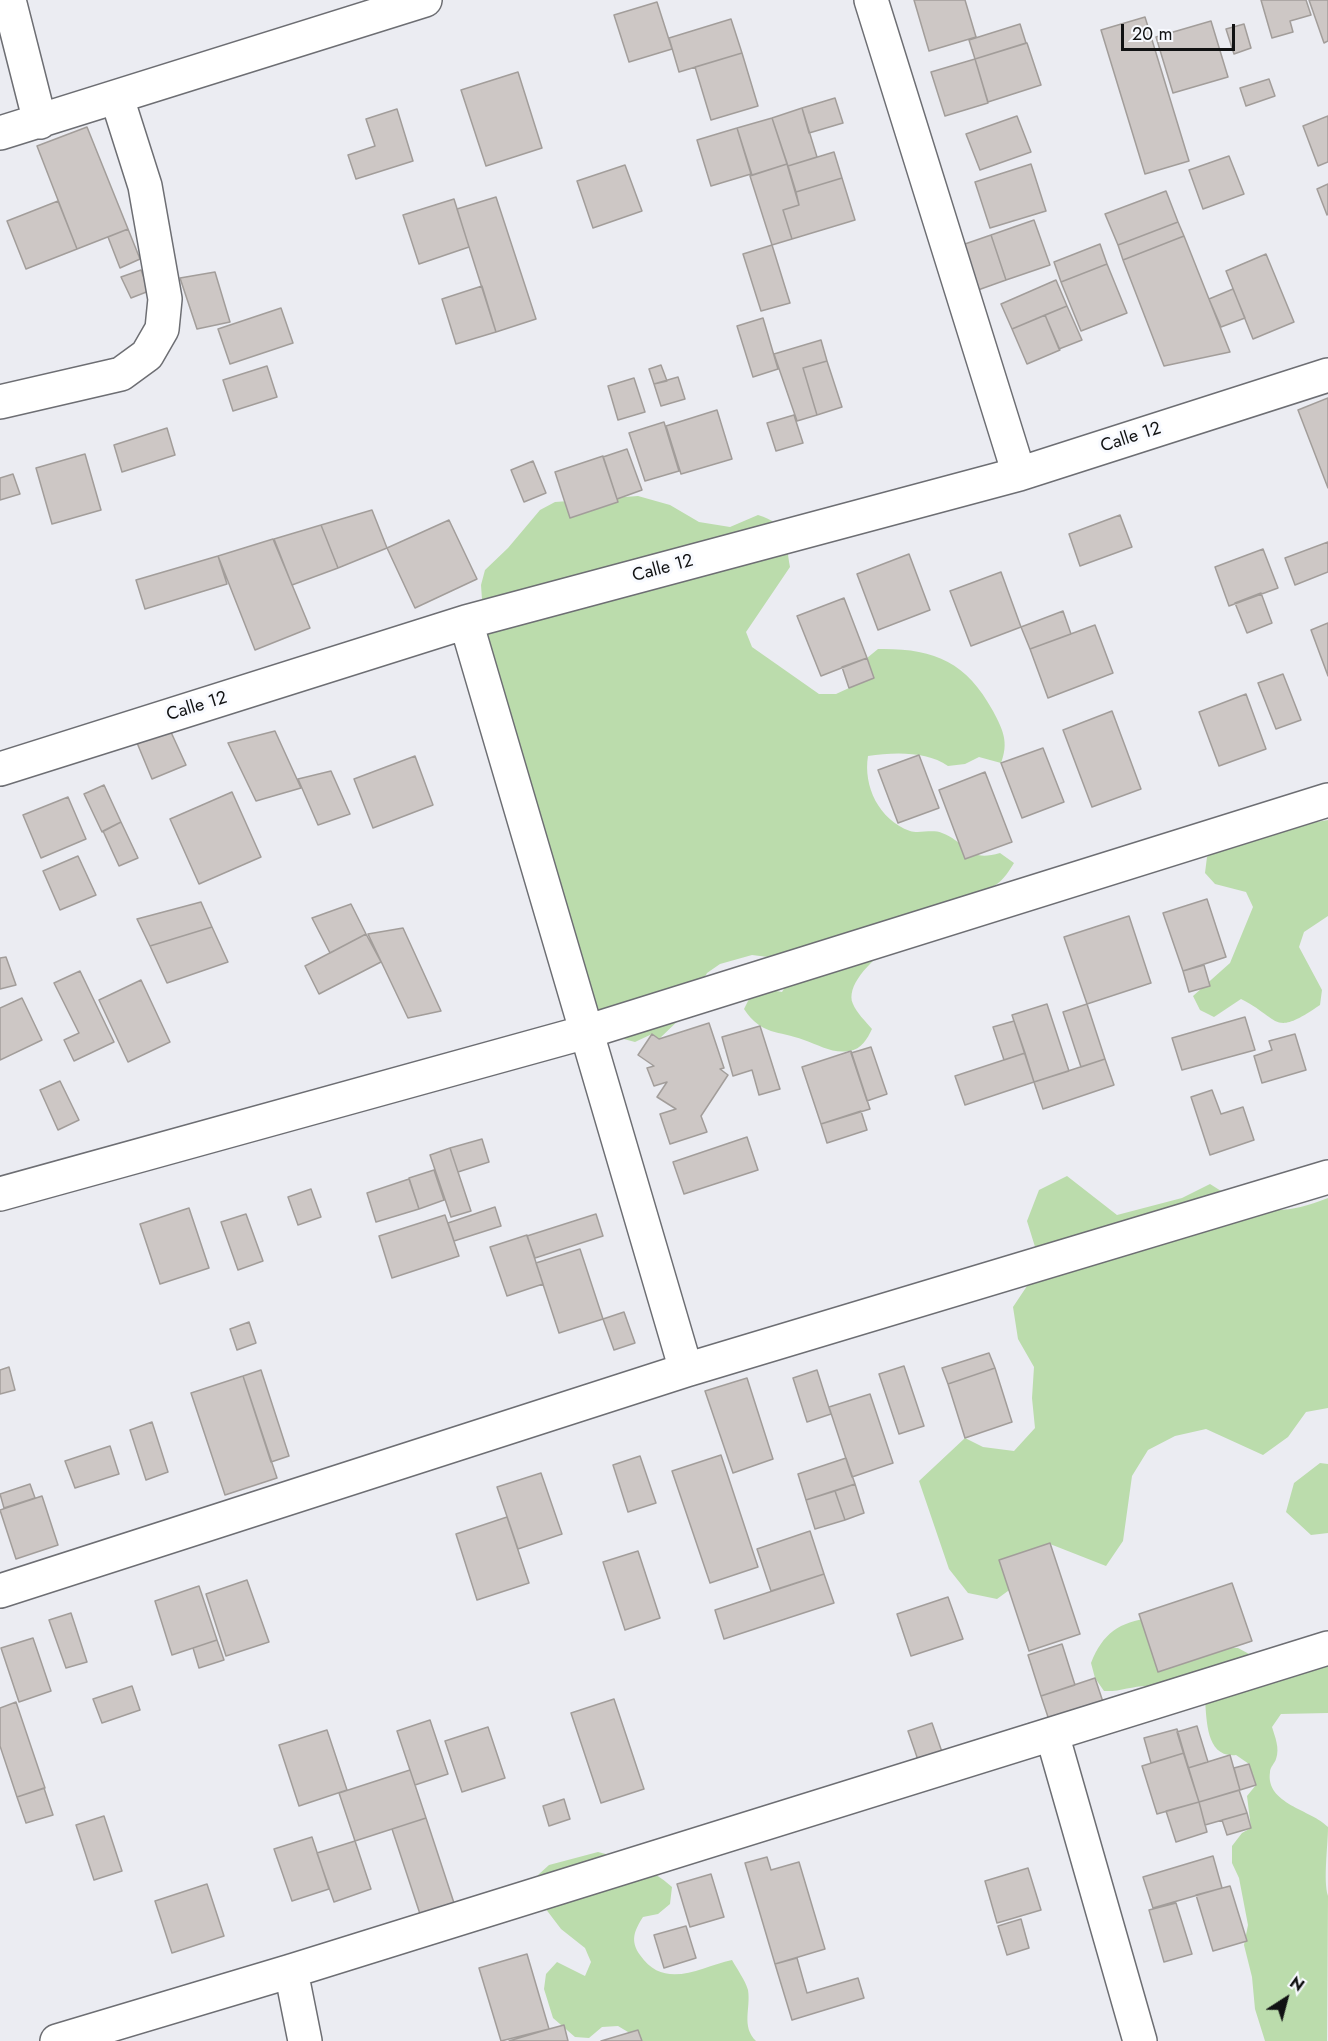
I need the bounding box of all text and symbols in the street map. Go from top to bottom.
scale bar [1124,12,1238,50]
text: 20 m [1132,21,1172,47]
street label: Calle 12 [1098,418,1164,458]
street label: Calle 12 [630,551,696,587]
street label: Calle 12 [164,688,230,726]
north arrow [1256,1969,1316,2029]
text: N [1285,1971,1309,1997]

